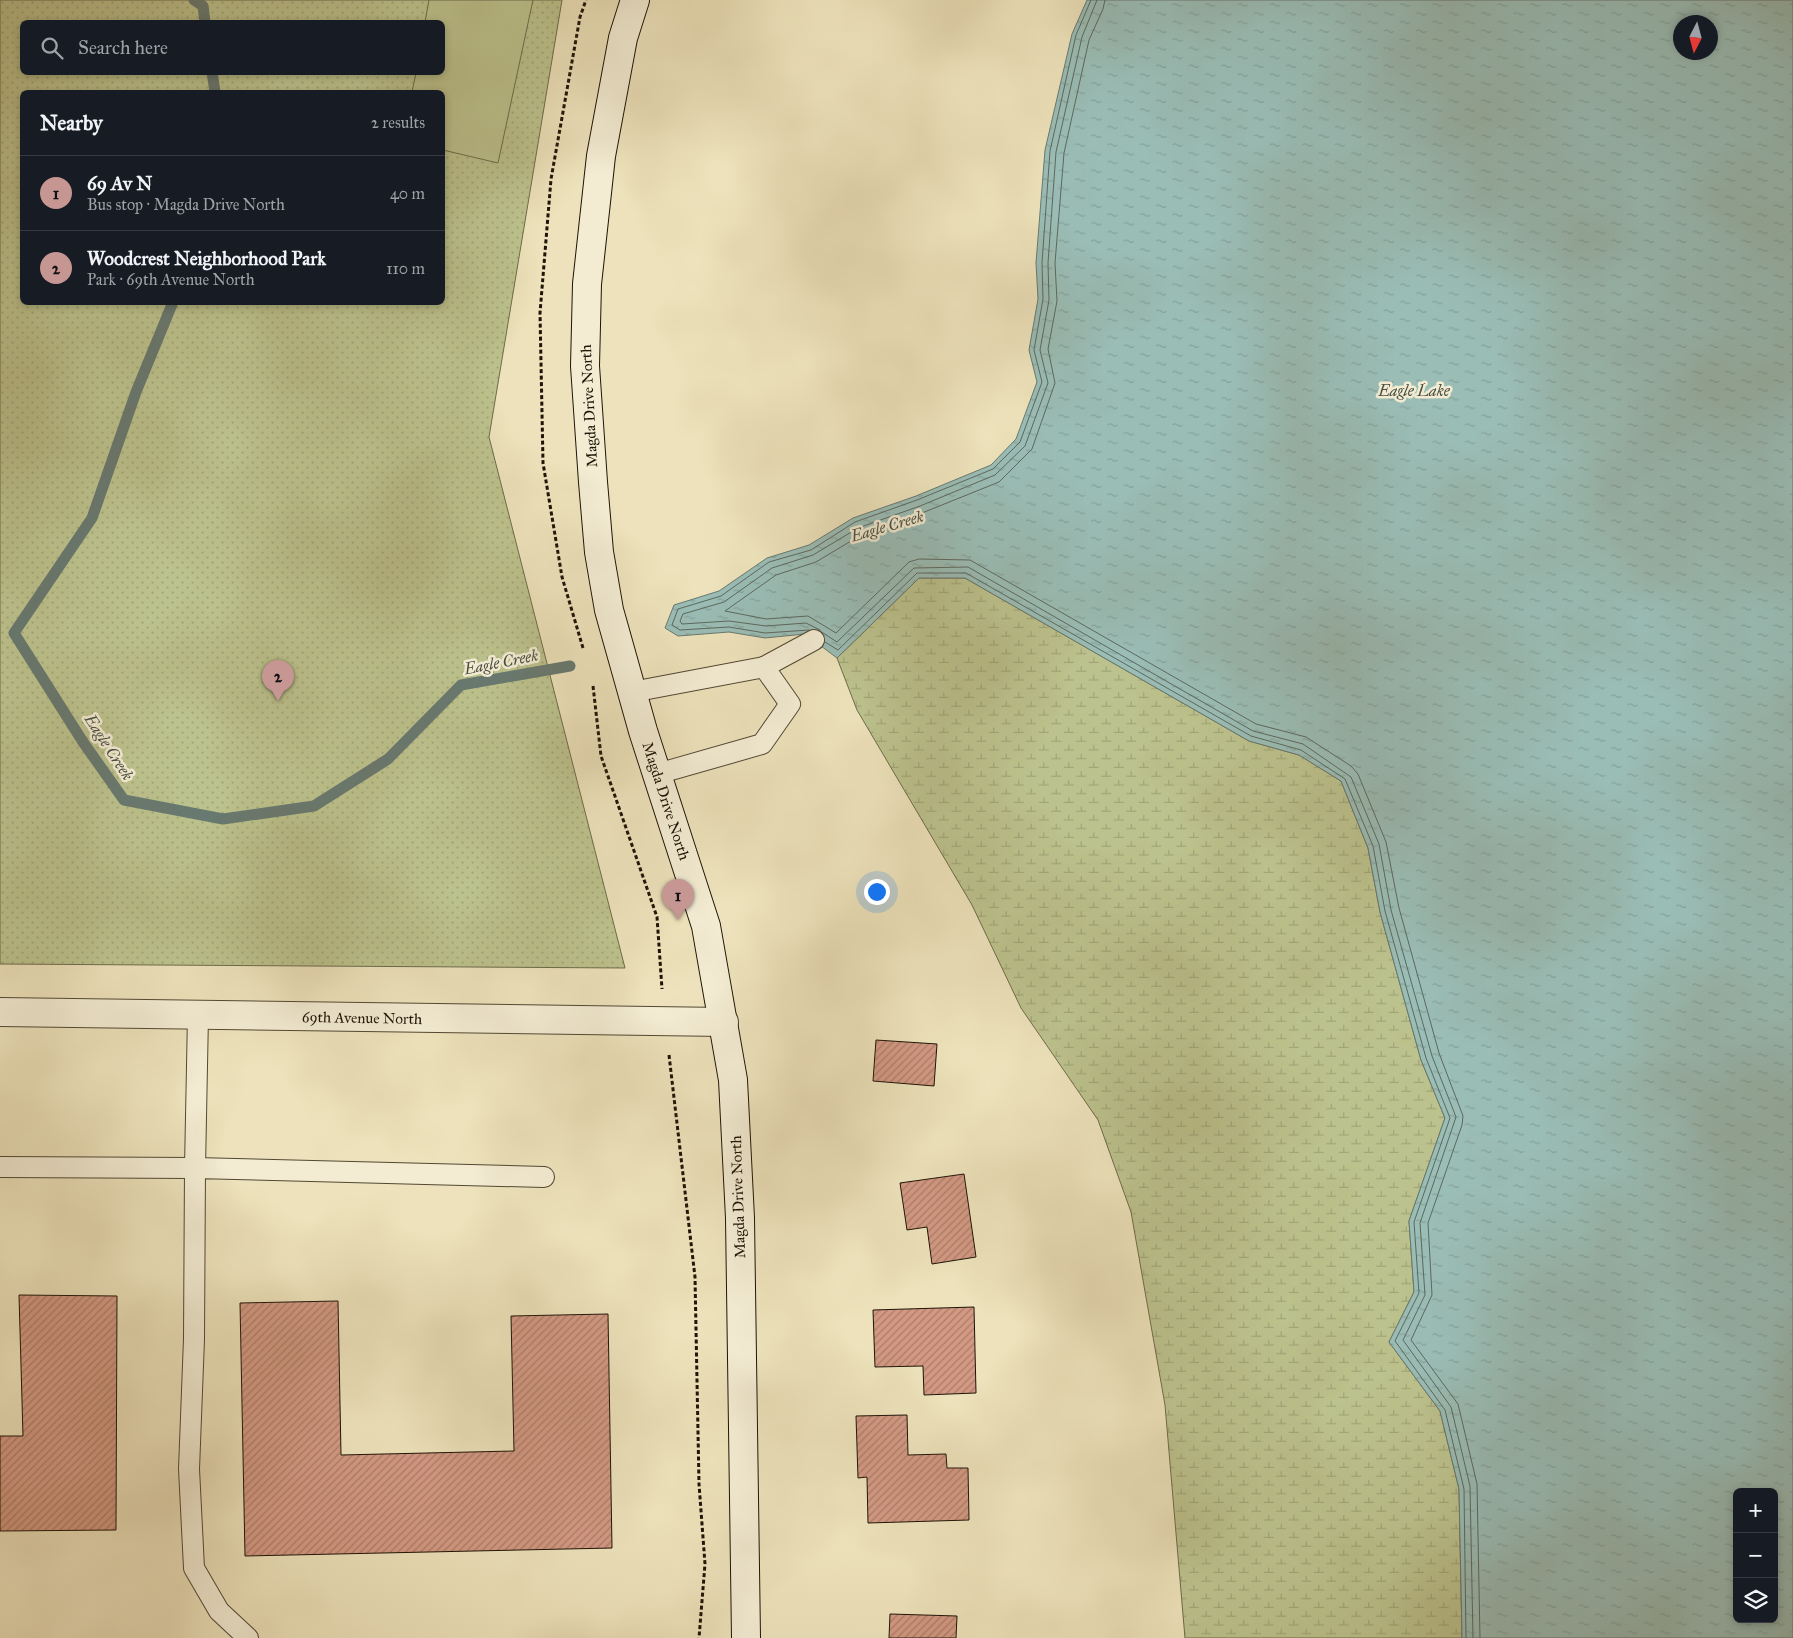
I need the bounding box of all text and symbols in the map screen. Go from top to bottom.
north arrow [1673,15,1718,60]
search box [20,20,445,75]
icon: search [38,34,66,62]
text: Search here [78,36,168,59]
text: Nearby [40,110,103,136]
text: 2 results [371,113,425,132]
text: 69 Av N [87,172,152,195]
text: 1 [53,184,59,203]
text: 40 m [390,184,425,203]
text: Bus stop · Magda Drive North [87,195,285,214]
text: Woodcrest Neighborhood Park [87,247,326,270]
text: 2 [52,259,60,278]
text: 110 m [386,259,425,278]
text: Park · 69th Avenue North [87,270,255,289]
street label: Magda Drive North [577,343,601,468]
water label: Eagle Lake [1377,381,1451,400]
water label: Eagle Creek [847,507,926,546]
water label: Eagle Creek [461,646,540,679]
pin: 2 [262,660,294,701]
water label: Eagle Creek [80,709,137,784]
street label: Magda Drive North [638,740,694,863]
pin: 1 [662,879,694,920]
your location [864,879,890,905]
street label: 69th Avenue North [302,1008,423,1028]
street label: Magda Drive North [727,1134,749,1259]
map controls [1733,1488,1778,1623]
button: + [1733,1488,1778,1533]
button: − [1733,1533,1778,1578]
button: layers [1733,1578,1778,1623]

